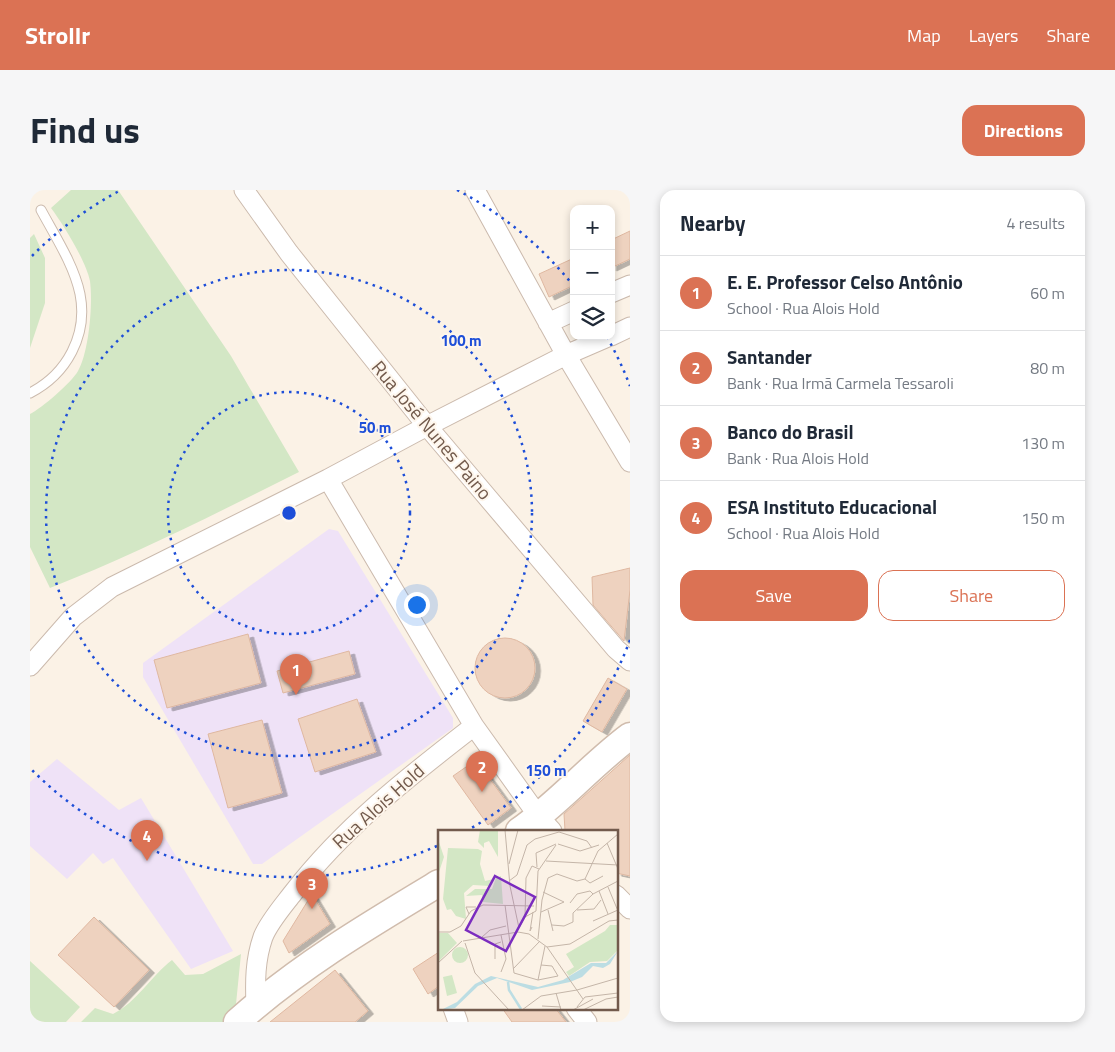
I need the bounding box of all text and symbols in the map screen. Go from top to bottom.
text: Strollr [25,17,90,53]
text: Map [907,22,941,49]
text: Layers [969,22,1018,49]
text: Share [1046,22,1090,49]
text: Find us [30,103,140,157]
button: Directions [962,105,1085,156]
map controls [570,205,615,340]
button: + [570,205,615,250]
text: Nearby [680,207,745,239]
text: 4 results [1006,211,1065,235]
button: − [570,250,615,295]
text: E. E. Professor Celso Antônio [727,267,963,296]
text: 1 [692,281,700,305]
text: 60 m [1030,281,1065,305]
button: layers [570,295,615,340]
text: School · Rua Alois Hold [727,296,880,320]
text: 100 m [440,329,482,352]
text: Santander [727,342,812,371]
street label: Rua José Nunes Paino [365,354,500,506]
text: 2 [692,356,700,380]
text: 80 m [1030,356,1065,380]
text: Bank · Rua Irmã Carmela Tessaroli [727,371,954,395]
text: 50 m [359,416,391,439]
text: Banco do Brasil [727,417,854,446]
text: 3 [692,431,700,455]
text: 130 m [1021,431,1065,455]
text: Bank · Rua Alois Hold [727,446,869,470]
text: ESA Instituto Educacional [727,492,937,521]
centre of rings [280,504,298,522]
text: 4 [692,506,700,530]
text: 150 m [1021,506,1065,530]
text: School · Rua Alois Hold [727,521,880,545]
button: Save [680,570,868,621]
button: Share [878,570,1065,621]
your location [404,592,430,618]
pin: 1 [280,654,312,695]
pin: 2 [466,751,498,792]
street label: Rua Alois Hold [325,756,430,855]
text: 150 m [525,759,567,782]
pin: 4 [131,820,163,861]
inset map [438,830,618,1010]
pin: 3 [296,868,328,909]

